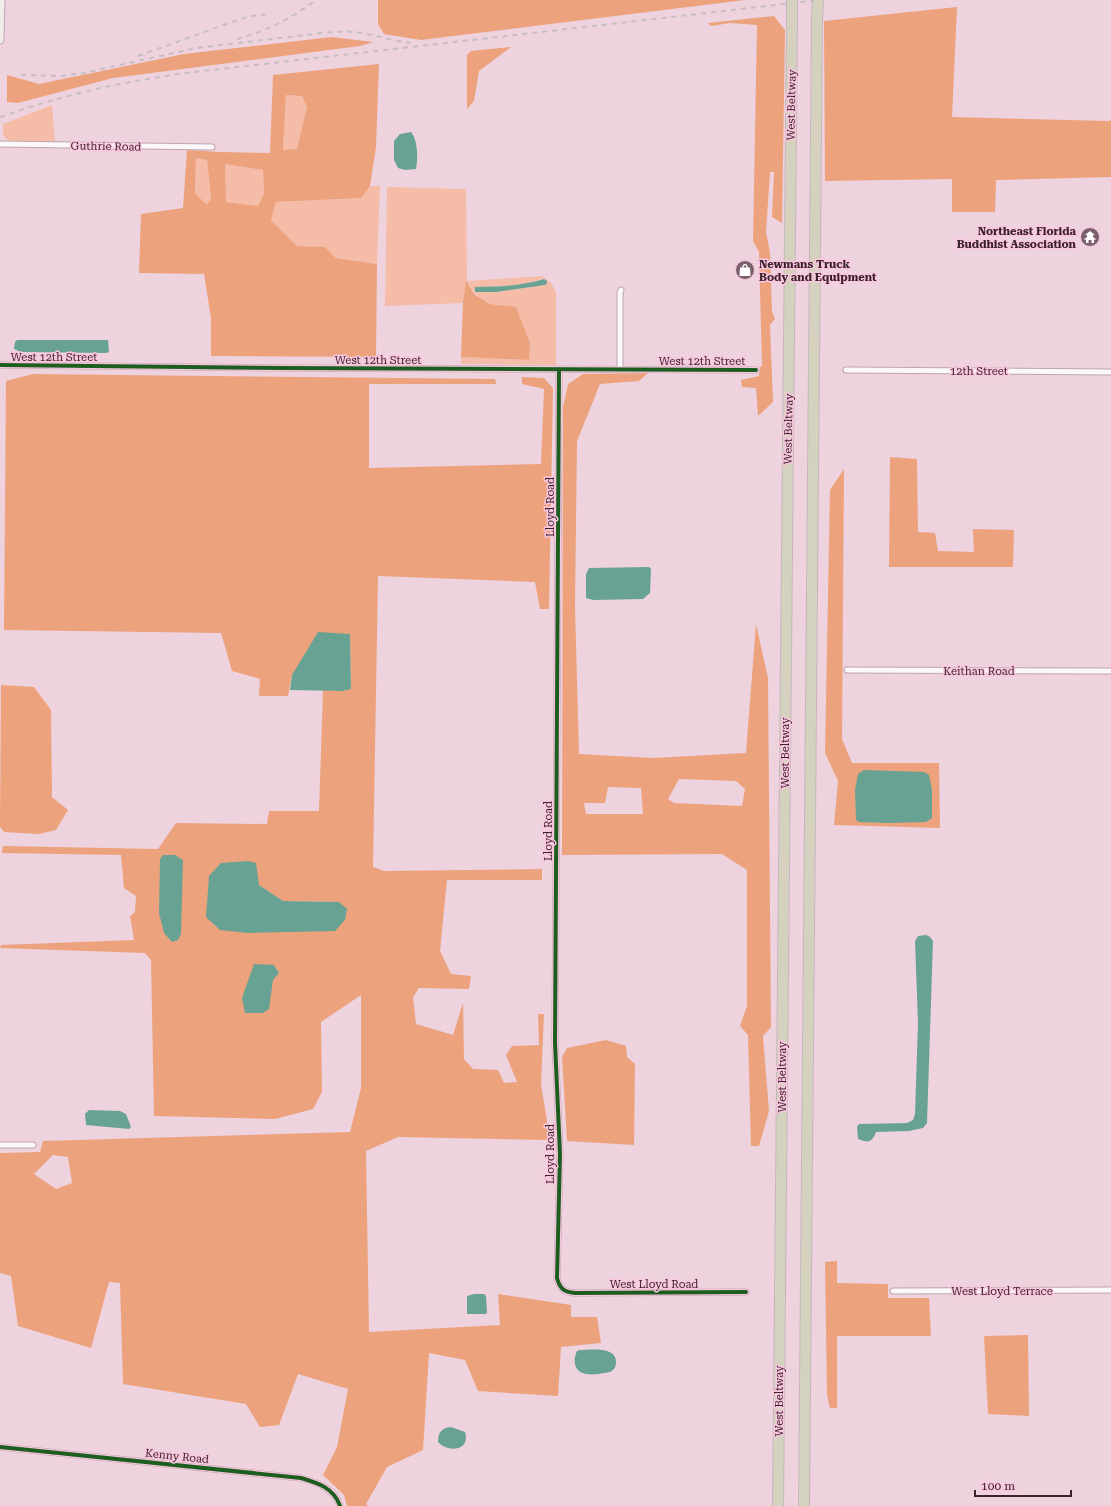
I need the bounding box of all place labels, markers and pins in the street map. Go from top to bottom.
place label: Northeast Florida Buddhist Association [957,225,1077,251]
temple icon: Northeast Florida Buddhist Association [1079,226,1101,248]
place label: Newmans Truck Body and Equipment [759,258,877,284]
shop icon: Newmans Truck Body and Equipment [734,259,756,281]

